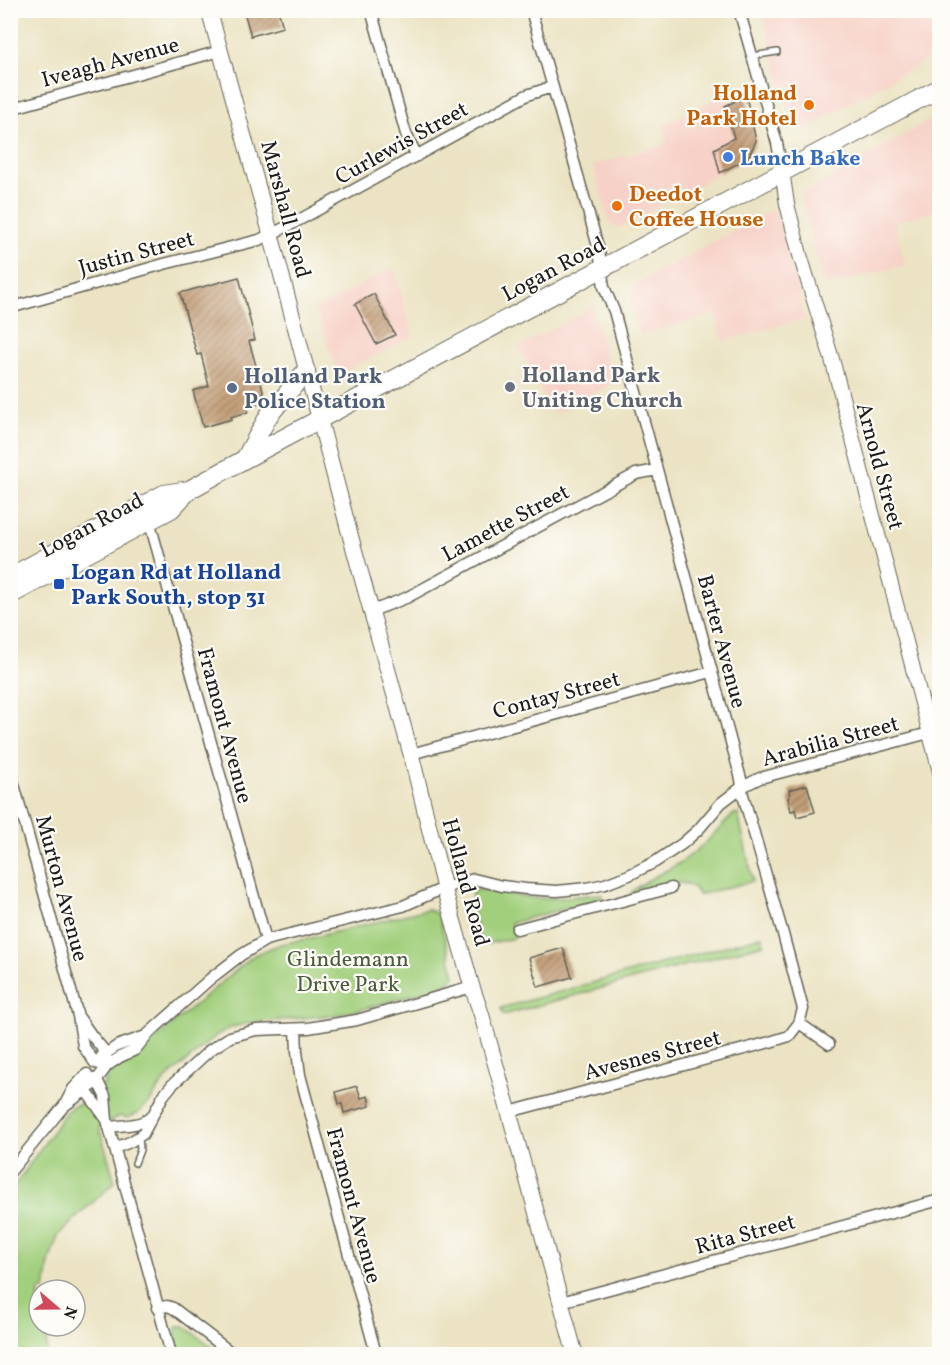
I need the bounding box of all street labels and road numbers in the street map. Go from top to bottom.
street label: Iveagh Avenue [38,30,183,97]
street label: Curlewis Street [330,95,475,194]
street label: Marshall Road [251,137,318,282]
street label: Justin Street [75,224,198,285]
street label: Logan Road [497,230,612,311]
street label: Arnold Street [847,400,911,534]
street label: Lamette Street [437,477,576,571]
street label: Logan Road [35,486,150,567]
street label: Barter Avenue [688,571,753,712]
street label: Framont Avenue [188,644,259,807]
street label: Contay Street [490,664,624,728]
street label: Arabilia Street [759,709,903,776]
street label: Murton Avenue [26,812,95,965]
street label: Holland Road [433,815,497,950]
street label: Avesnes Street [581,1023,725,1090]
street label: Framont Avenue [317,1124,388,1287]
street label: Rita Street [692,1207,799,1264]

